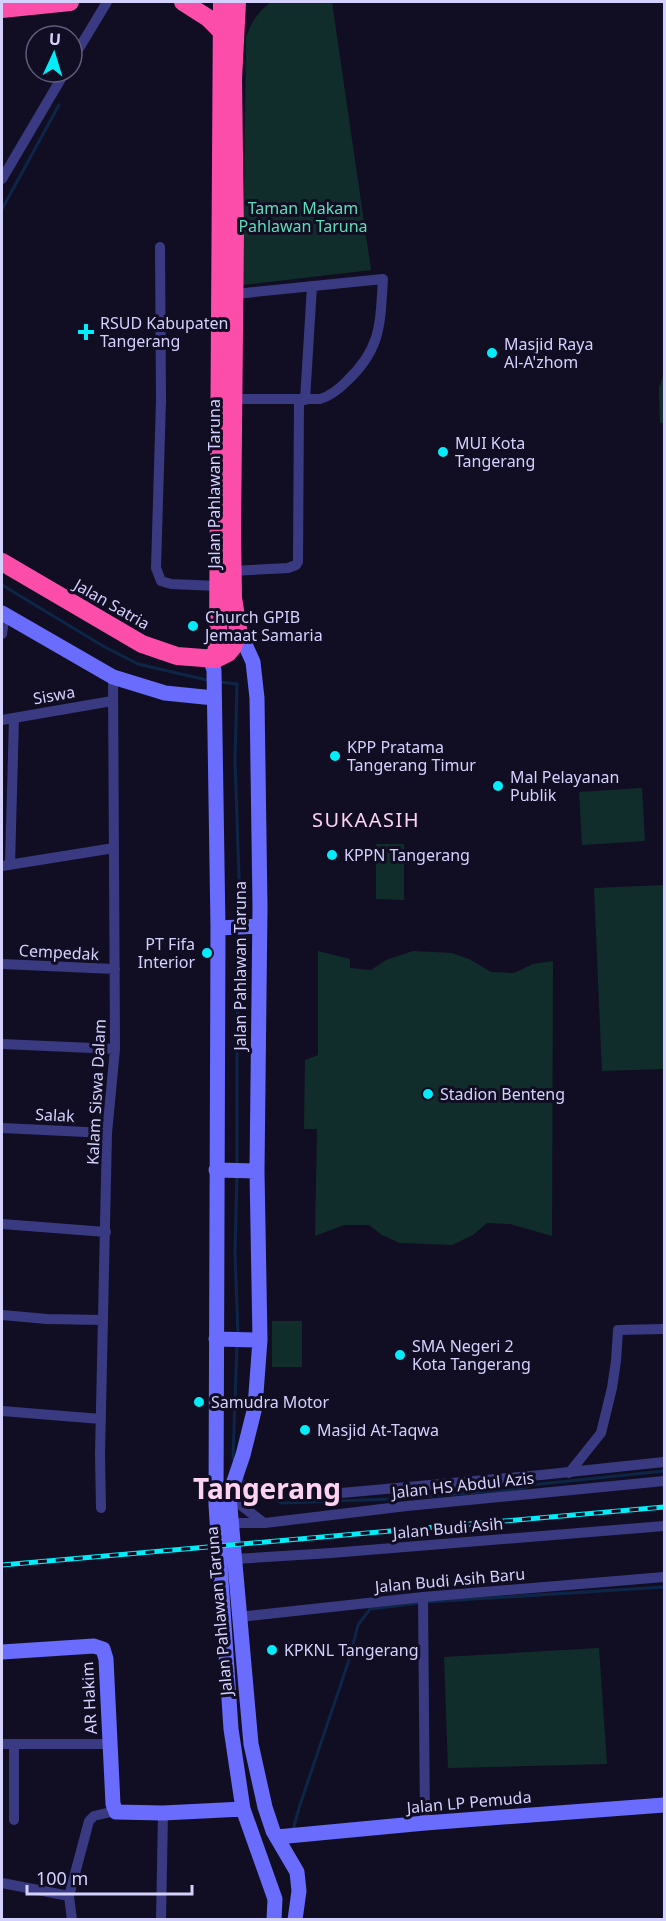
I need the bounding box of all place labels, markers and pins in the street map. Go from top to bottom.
place label: RSUD Kabupaten Tangerang [100,312,228,352]
marker: RSUD Kabupaten Tangerang [77,323,95,341]
place label: Masjid Raya Al-A'zhom [504,333,593,373]
marker: Masjid Raya Al-A'zhom [485,346,499,360]
place label: MUI Kota Tangerang [455,432,535,472]
marker: MUI Kota Tangerang [436,445,450,459]
place label: Church GPIB Jemaat Samaria [203,606,323,646]
marker: Church GPIB Jemaat Samaria [186,619,200,633]
place label: KPP Pratama Tangerang Timur [347,736,476,776]
marker: KPP Pratama Tangerang Timur [328,749,342,763]
place label: Mal Pelayanan Publik [510,766,619,806]
marker: Mal Pelayanan Publik [491,779,505,793]
place label: KPPN Tangerang [344,844,470,866]
marker: KPPN Tangerang [325,848,339,862]
place label: PT Fifa Interior [138,933,195,973]
marker: PT Fifa Interior [200,946,214,960]
place label: Stadion Benteng [440,1083,565,1105]
marker: Stadion Benteng [421,1087,435,1101]
place label: SMA Negeri 2 Kota Tangerang [412,1335,531,1375]
marker: SMA Negeri 2 Kota Tangerang [393,1348,407,1362]
place label: Samudra Motor [211,1391,330,1413]
marker: Samudra Motor [192,1395,206,1409]
place label: Masjid At-Taqwa [317,1419,439,1441]
marker: Masjid At-Taqwa [298,1423,312,1437]
place label: KPKNL Tangerang [284,1639,419,1661]
marker: KPKNL Tangerang [265,1643,279,1657]

